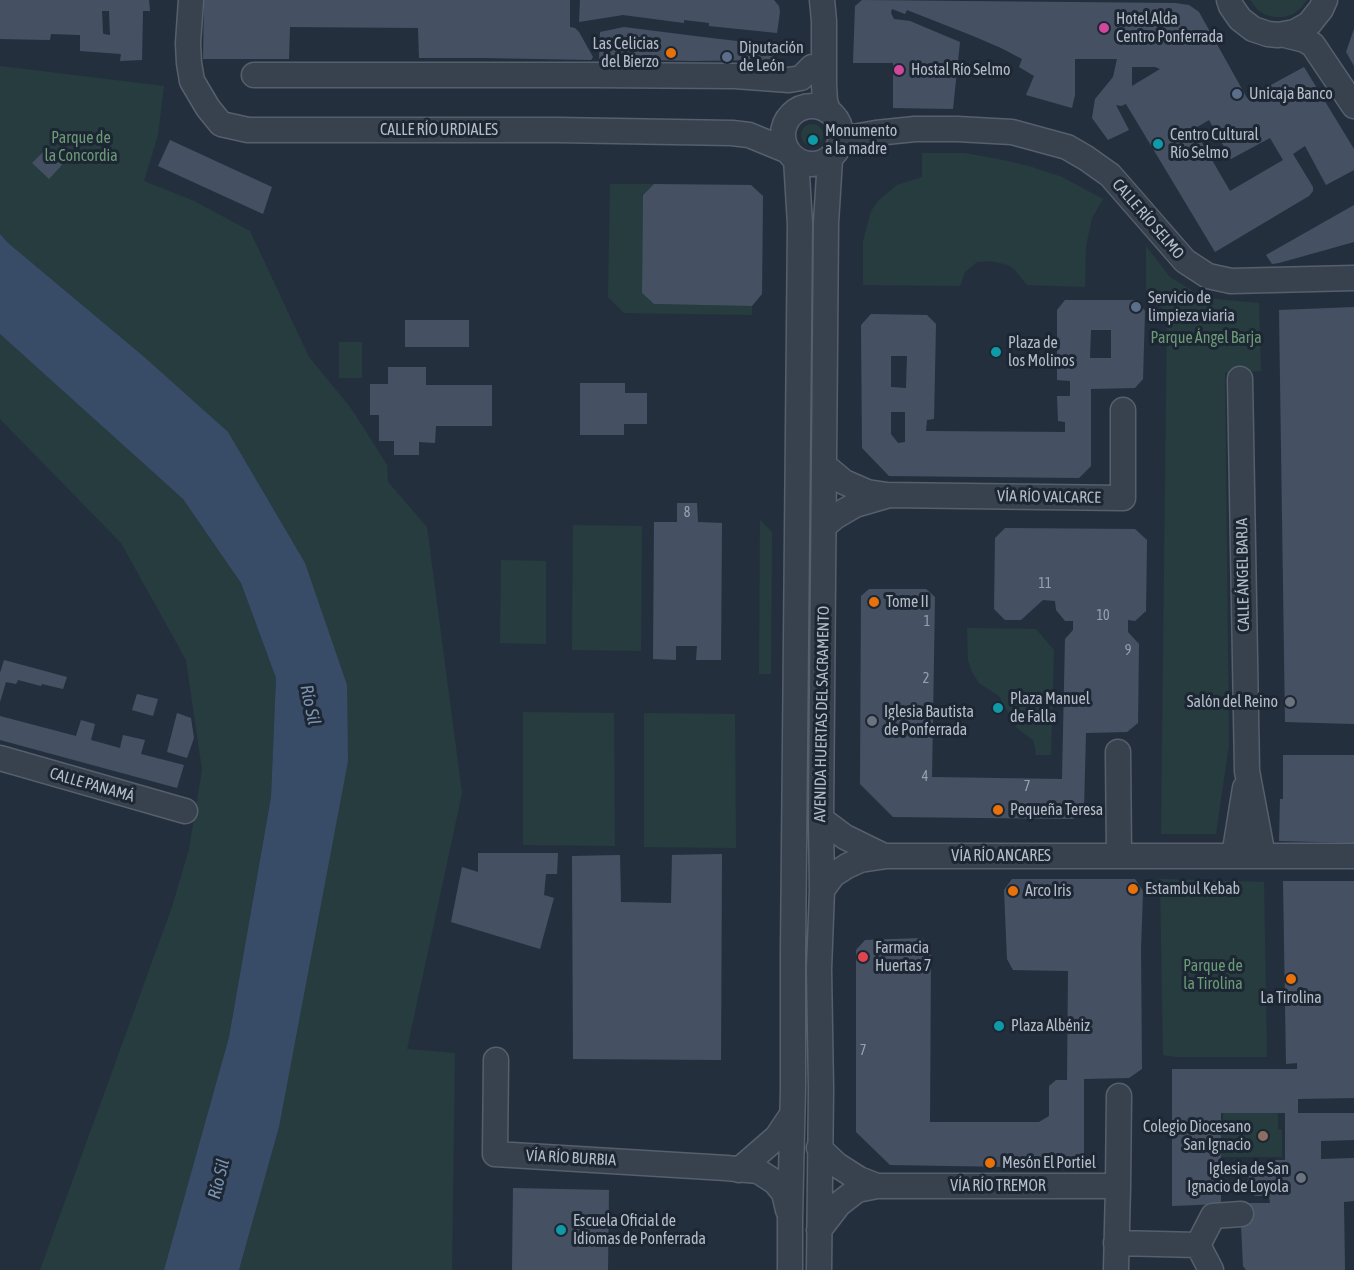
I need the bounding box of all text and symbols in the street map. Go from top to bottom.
place label: Hotel Alda Centro Ponferrada [1116,9,1223,47]
marker: Hotel Alda Centro Ponferrada [1097,21,1111,35]
place label: Las Celicias del Bierzo [592,34,659,72]
place label: Diputación de León [739,38,804,76]
marker: Las Celicias del Bierzo [664,46,678,60]
marker: Diputación de León [720,50,734,64]
place label: Hostal Río Selmo [911,60,1011,80]
marker: Hostal Río Selmo [892,63,906,77]
place label: Unicaja Banco [1249,84,1333,104]
marker: Unicaja Banco [1230,87,1244,101]
street label: CALLE RÍO URDIALES [380,120,498,140]
place label: Monumento a la madre [825,121,897,159]
place label: Centro Cultural Río Selmo [1170,125,1259,163]
park label: Parque de la Concordia [44,128,118,166]
marker: Monumento a la madre [806,133,820,147]
marker: Centro Cultural Río Selmo [1151,137,1165,151]
street label: CALLE RÍO SELMO [1108,175,1188,263]
place label: Servicio de limpieza viaria [1148,288,1235,326]
marker: Servicio de limpieza viaria [1129,300,1143,314]
park label: Parque Ángel Barja [1150,328,1262,348]
place label: Plaza de los Molinos [1008,333,1075,371]
marker: Plaza de los Molinos [989,345,1003,359]
street label: VÍA RÍO VALCARCE [997,486,1101,508]
house number: 8 [684,505,690,521]
street label: CALLE ÁNGEL BARJA [1232,518,1254,632]
house number: 11 [1038,576,1052,592]
place label: Tome II [886,592,929,612]
marker: Tome II [867,595,881,609]
street label: AVENIDA HUERTAS DEL SACRAMENTO [811,606,833,822]
house number: 10 [1096,608,1110,624]
house number: 1 [924,614,930,630]
house number: 9 [1125,643,1131,659]
house number: 2 [923,671,929,687]
water label: Río Sil [295,683,325,727]
place label: Plaza Manuel de Falla [1010,689,1090,727]
place label: Salón del Reino [1187,692,1278,712]
marker: Salón del Reino [1283,695,1297,709]
marker: Plaza Manuel de Falla [991,701,1005,715]
place label: Iglesia Bautista de Ponferrada [884,702,974,740]
marker: Iglesia Bautista de Ponferrada [865,714,879,728]
street label: CALLE PANAMÁ [47,764,137,806]
house number: 4 [922,769,928,785]
house number: 7 [1024,779,1030,795]
place label: Pequeña Teresa [1010,800,1103,820]
marker: Pequeña Teresa [991,803,1005,817]
street label: VÍA RÍO ANCARES [951,846,1051,866]
place label: Estambul Kebab [1145,879,1240,899]
place label: Arco Iris [1025,881,1071,901]
marker: Estambul Kebab [1126,882,1140,896]
marker: Arco Iris [1006,884,1020,898]
place label: Farmacia Huertas 7 [875,938,931,976]
marker: Farmacia Huertas 7 [856,950,870,964]
park label: Parque de la Tirolina [1183,956,1243,994]
marker: La Tirolina [1284,972,1298,986]
place label: La Tirolina [1260,988,1322,1008]
place label: Plaza Albéniz [1011,1016,1090,1036]
marker: Plaza Albéniz [992,1019,1006,1033]
house number: 7 [860,1043,866,1059]
place label: Colegio Diocesano San Ignacio [1143,1117,1251,1155]
marker: Colegio Diocesano San Ignacio [1256,1129,1270,1143]
street label: VÍA RÍO BURBIA [526,1146,616,1170]
place label: Mesón El Portiel [1002,1153,1096,1173]
marker: Mesón El Portiel [983,1156,997,1170]
water label: Río Sil [204,1157,234,1201]
place label: Iglesia de San Ignacio de Loyola [1187,1159,1289,1197]
marker: Iglesia de San Ignacio de Loyola [1294,1171,1308,1185]
street label: VÍA RÍO TREMOR [950,1176,1046,1196]
place label: Escuela Oficial de Idiomas de Ponferrada [573,1211,706,1249]
marker: Escuela Oficial de Idiomas de Ponferrada [554,1223,568,1237]

